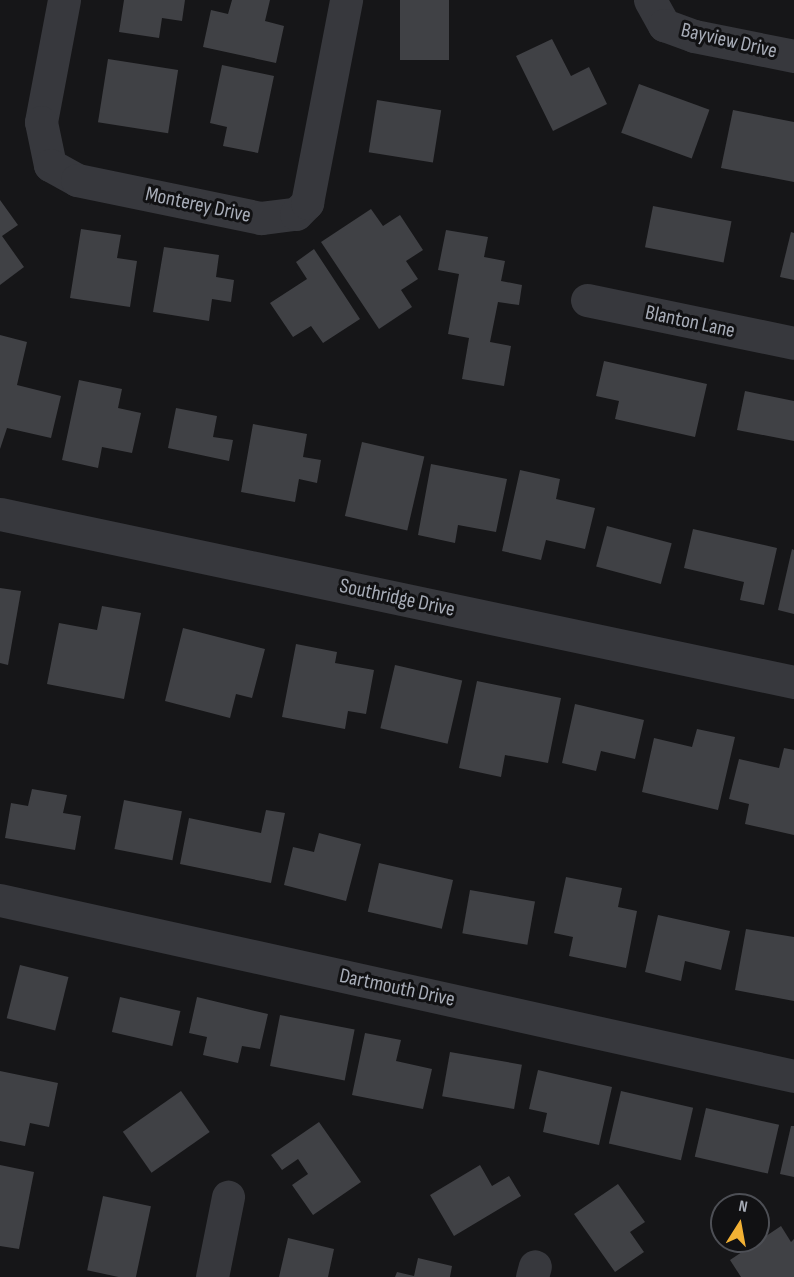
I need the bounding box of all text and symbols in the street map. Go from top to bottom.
street label: Bayview Drive [679,18,779,64]
street label: Monterey Drive [143,182,253,228]
street label: Blanton Lane [643,300,737,344]
street label: Southridge Drive [337,573,457,623]
street label: Dartmouth Drive [337,963,457,1013]
north arrow [710,1193,770,1253]
text: N [737,1197,749,1217]

